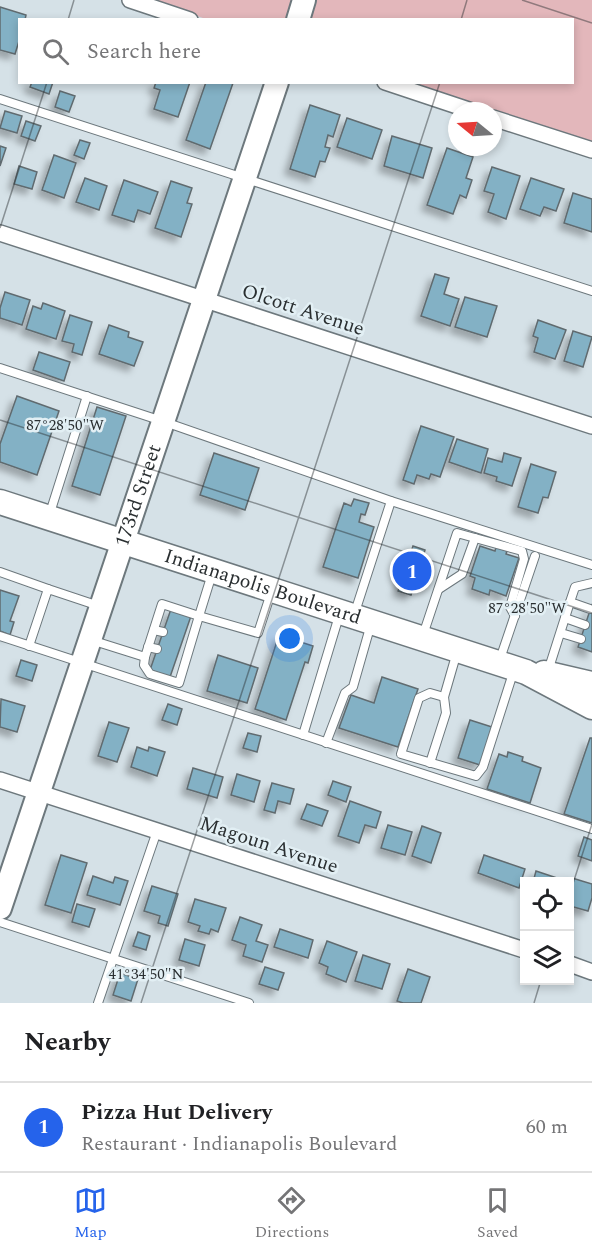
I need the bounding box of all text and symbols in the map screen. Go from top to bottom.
search box [18,18,574,84]
icon: search [39,35,72,68]
text: Search here [87,35,201,68]
north arrow [448,102,502,156]
street label: Olcott Avenue [238,276,368,344]
text: 87°28'50"W [26,414,104,437]
street label: 173rd Street [107,440,169,551]
street label: Indianapolis Boulevard [160,541,365,633]
pin: 1 [392,548,432,594]
text: 87°28'50"W [488,597,566,620]
your location [275,624,304,653]
street label: Magoun Avenue [196,808,342,882]
map controls [520,877,574,985]
button: locate [520,877,574,931]
button: layers [520,931,574,985]
text: 41°34'50"N [109,963,184,986]
text: Nearby [24,1022,110,1062]
text: Pizza Hut Delivery [81,1096,272,1129]
text: 1 [38,1112,49,1142]
text: 60 m [526,1112,568,1142]
text: Restaurant · Indianapolis Boulevard [81,1129,398,1159]
tab: Map [74,1184,107,1244]
tab: Directions [255,1184,329,1244]
tab: Saved [477,1184,518,1244]

